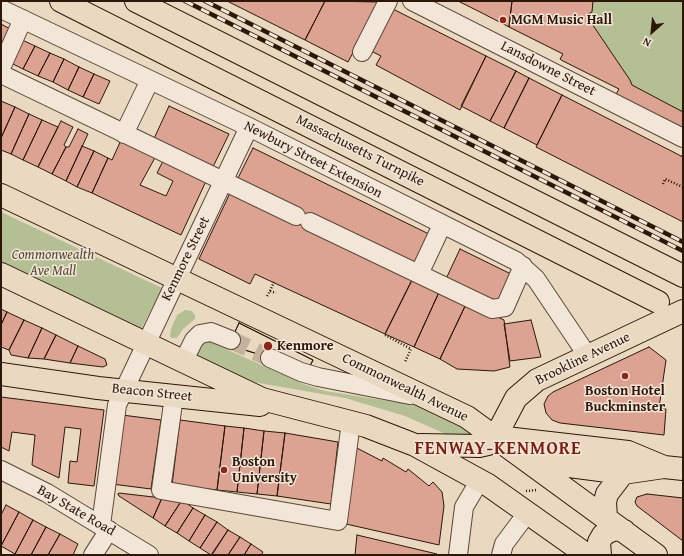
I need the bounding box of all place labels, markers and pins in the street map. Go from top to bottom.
place label: MGM Music Hall [511,12,612,28]
marker: MGM Music Hall [498,15,508,25]
place label: Kenmore [277,338,334,354]
marker: Kenmore [262,340,274,352]
marker: Boston Hotel Buckminster [620,371,630,381]
place label: Boston Hotel Buckminster [585,383,665,416]
place label: Boston University [232,454,297,486]
marker: Boston University [219,465,229,475]

